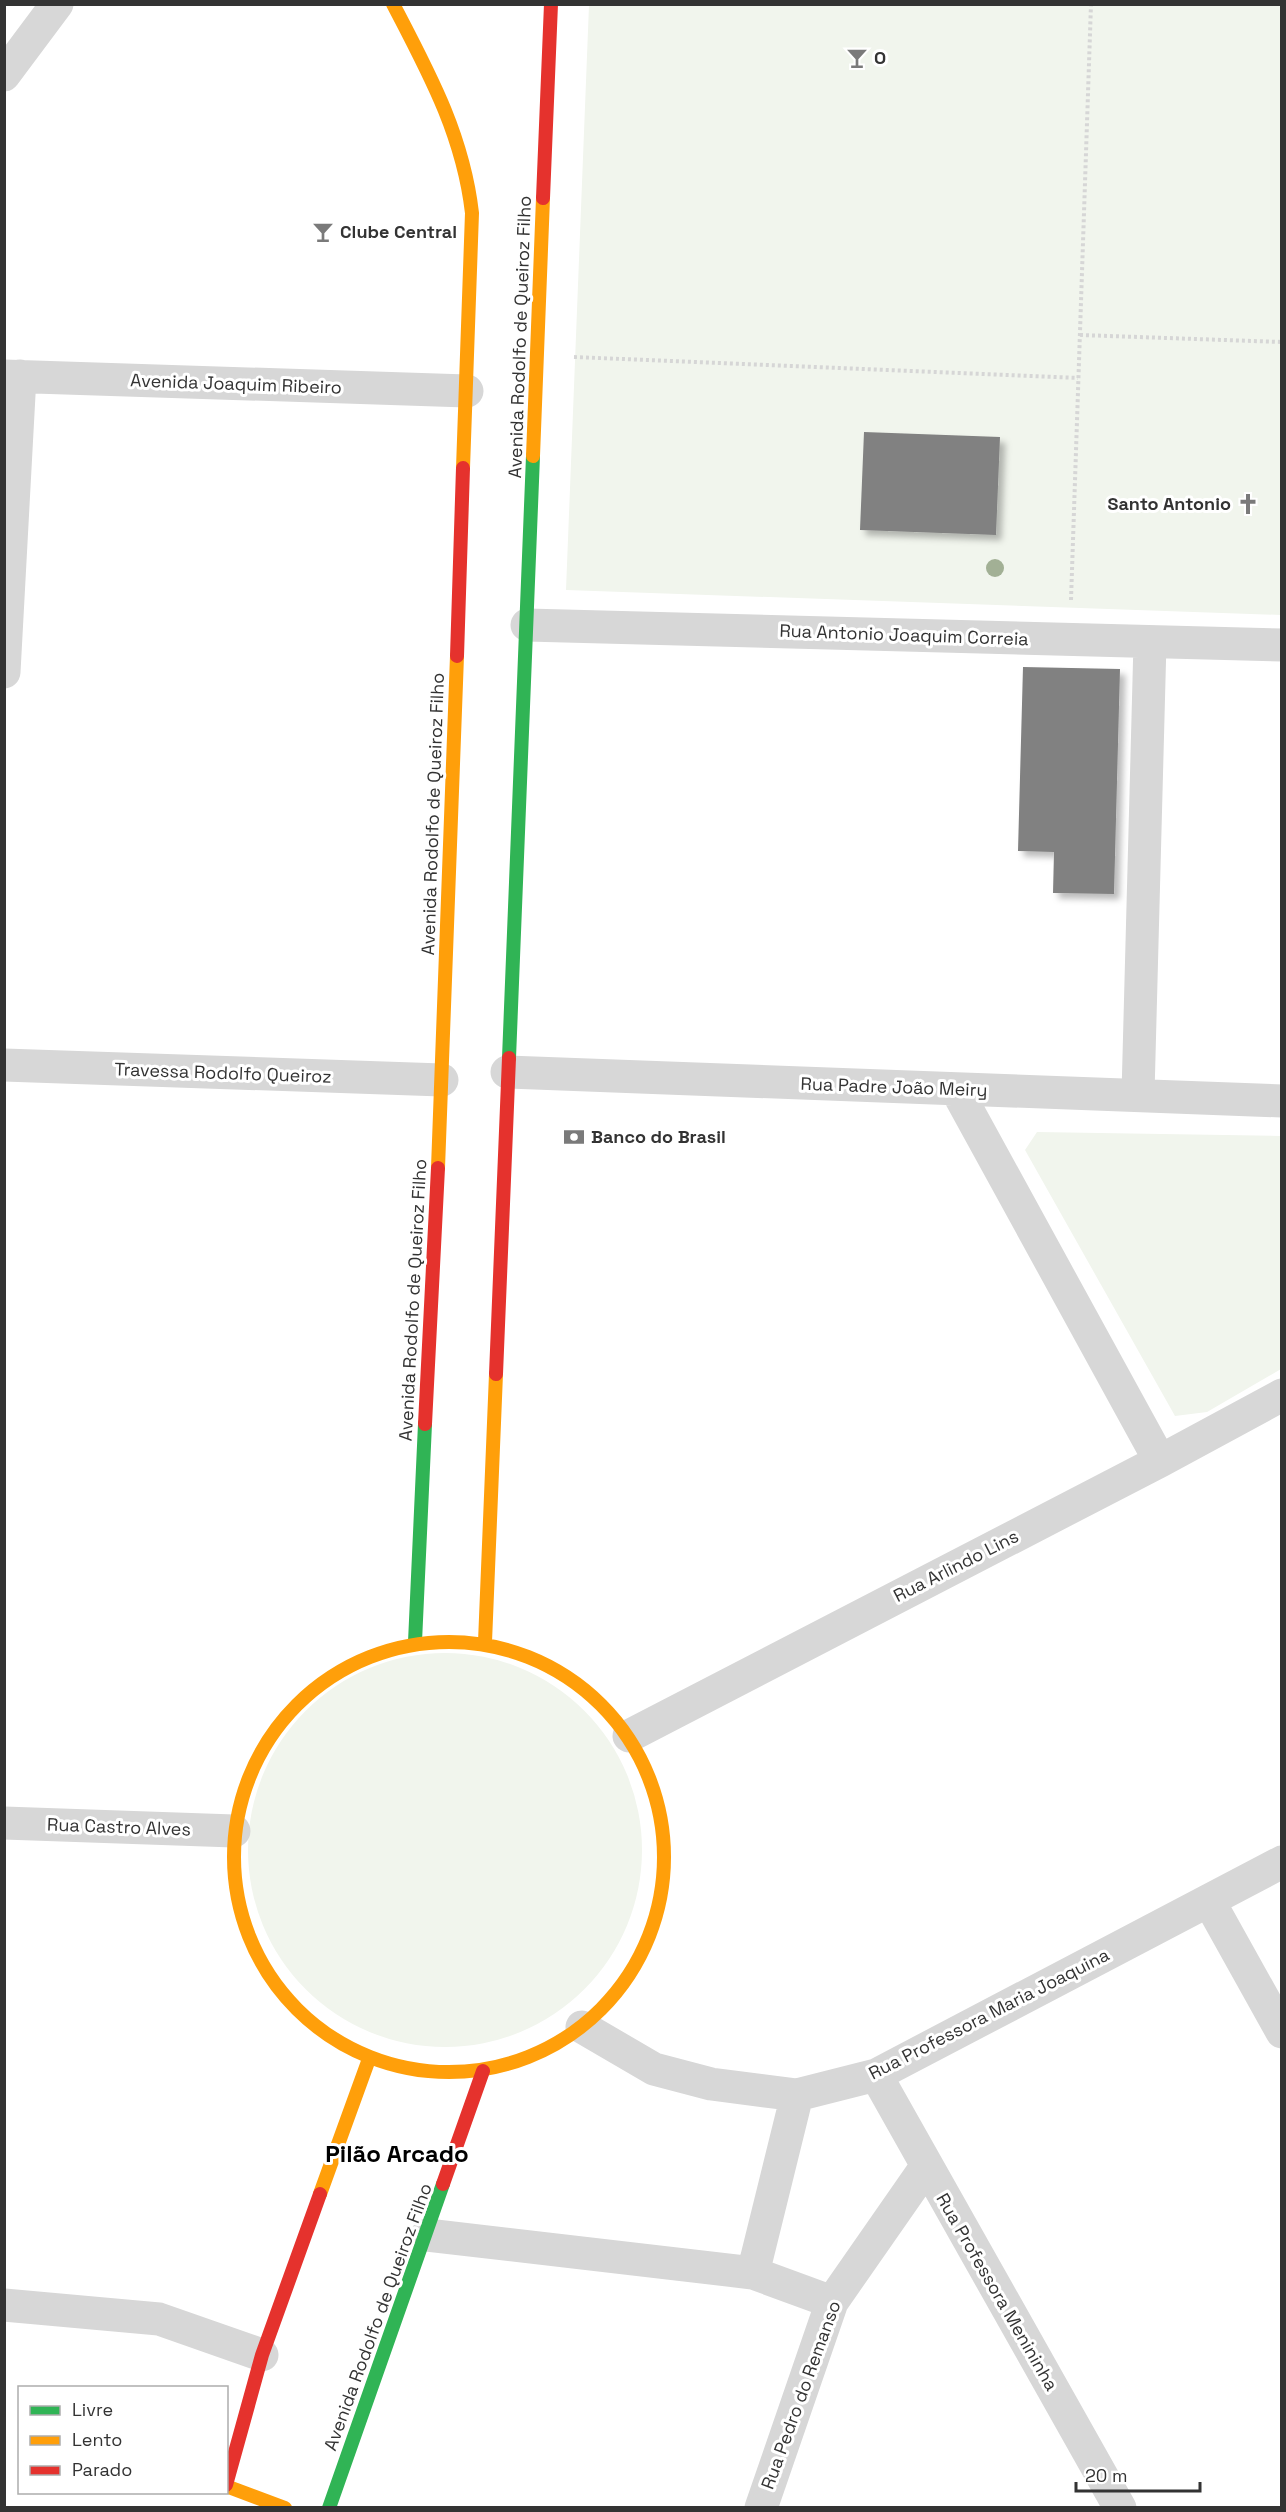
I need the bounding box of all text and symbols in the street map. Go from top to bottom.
bar icon: O [845,46,869,70]
place label: O [874,46,886,69]
street label: Avenida Rodolfo de Queiroz Filho [503,195,536,479]
bar icon: Clube Central [311,220,335,244]
place label: Clube Central [340,220,457,243]
street label: Avenida Joaquim Ribeiro [130,368,342,399]
place label: Santo Antonio [1108,492,1231,515]
church icon: Santo Antonio [1236,492,1260,516]
street label: Rua Antonio Joaquim Correia [779,619,1029,650]
street label: Avenida Rodolfo de Queiroz Filho [416,672,449,956]
street label: Travessa Rodolfo Queiroz [114,1057,332,1088]
street label: Rua Padre João Meiry [800,1072,988,1101]
bank icon: Banco do Brasil [562,1125,586,1149]
place label: Banco do Brasil [591,1125,726,1148]
street label: Avenida Rodolfo de Queiroz Filho [394,1158,431,1442]
street label: Rua Arlindo Lins [889,1524,1022,1607]
street label: Rua Castro Alves [47,1812,191,1841]
street label: Rua Professora Maria Joaquina [865,1943,1113,2084]
district label: Pilão Arcado [325,2138,469,2169]
street label: Avenida Rodolfo de Queiroz Filho [318,2180,437,2454]
street label: Rua Professora Menininha [931,2189,1064,2395]
street label: Rua Pedro do Remanso [756,2297,845,2492]
legend [18,2386,228,2494]
text: Livre [72,2398,113,2421]
text: Lento [72,2428,122,2451]
scale bar [1076,2455,1200,2493]
text: Parado [72,2458,132,2481]
text: 20 m [1085,2464,1128,2487]

